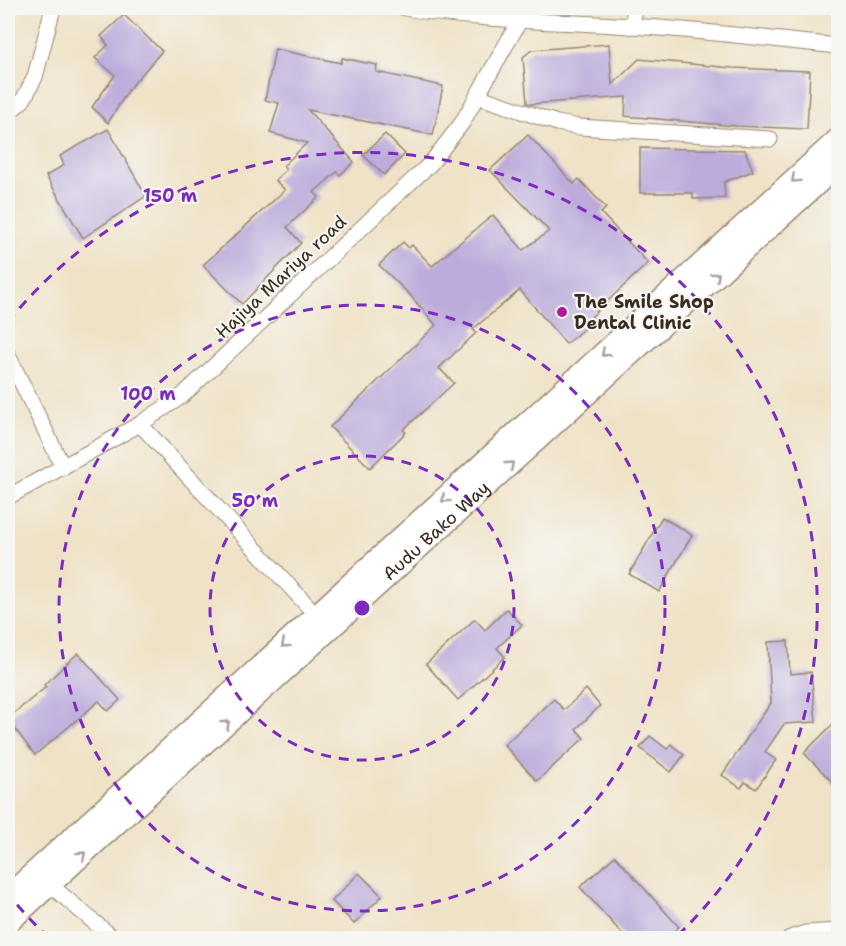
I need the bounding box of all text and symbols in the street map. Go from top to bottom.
one-way arrow [792,172,802,183]
text: 150 m [143,184,198,208]
street label: Hajiya Mariya road [210,210,352,344]
one-way arrow [708,273,719,284]
place label: The Smile Shop Dental Clinic [574,290,714,335]
marker: The Smile Shop Dental Clinic [555,305,569,319]
one-way arrow [601,346,611,357]
text: 100 m [120,382,176,406]
one-way arrow [503,461,514,472]
street label: Audu Bako Way [378,476,495,586]
text: 50 m [232,489,279,513]
one-way arrow [441,492,452,503]
centre of rings [352,598,372,618]
one-way arrow [282,637,292,648]
one-way arrow [220,720,230,731]
one-way arrow [76,851,86,862]

